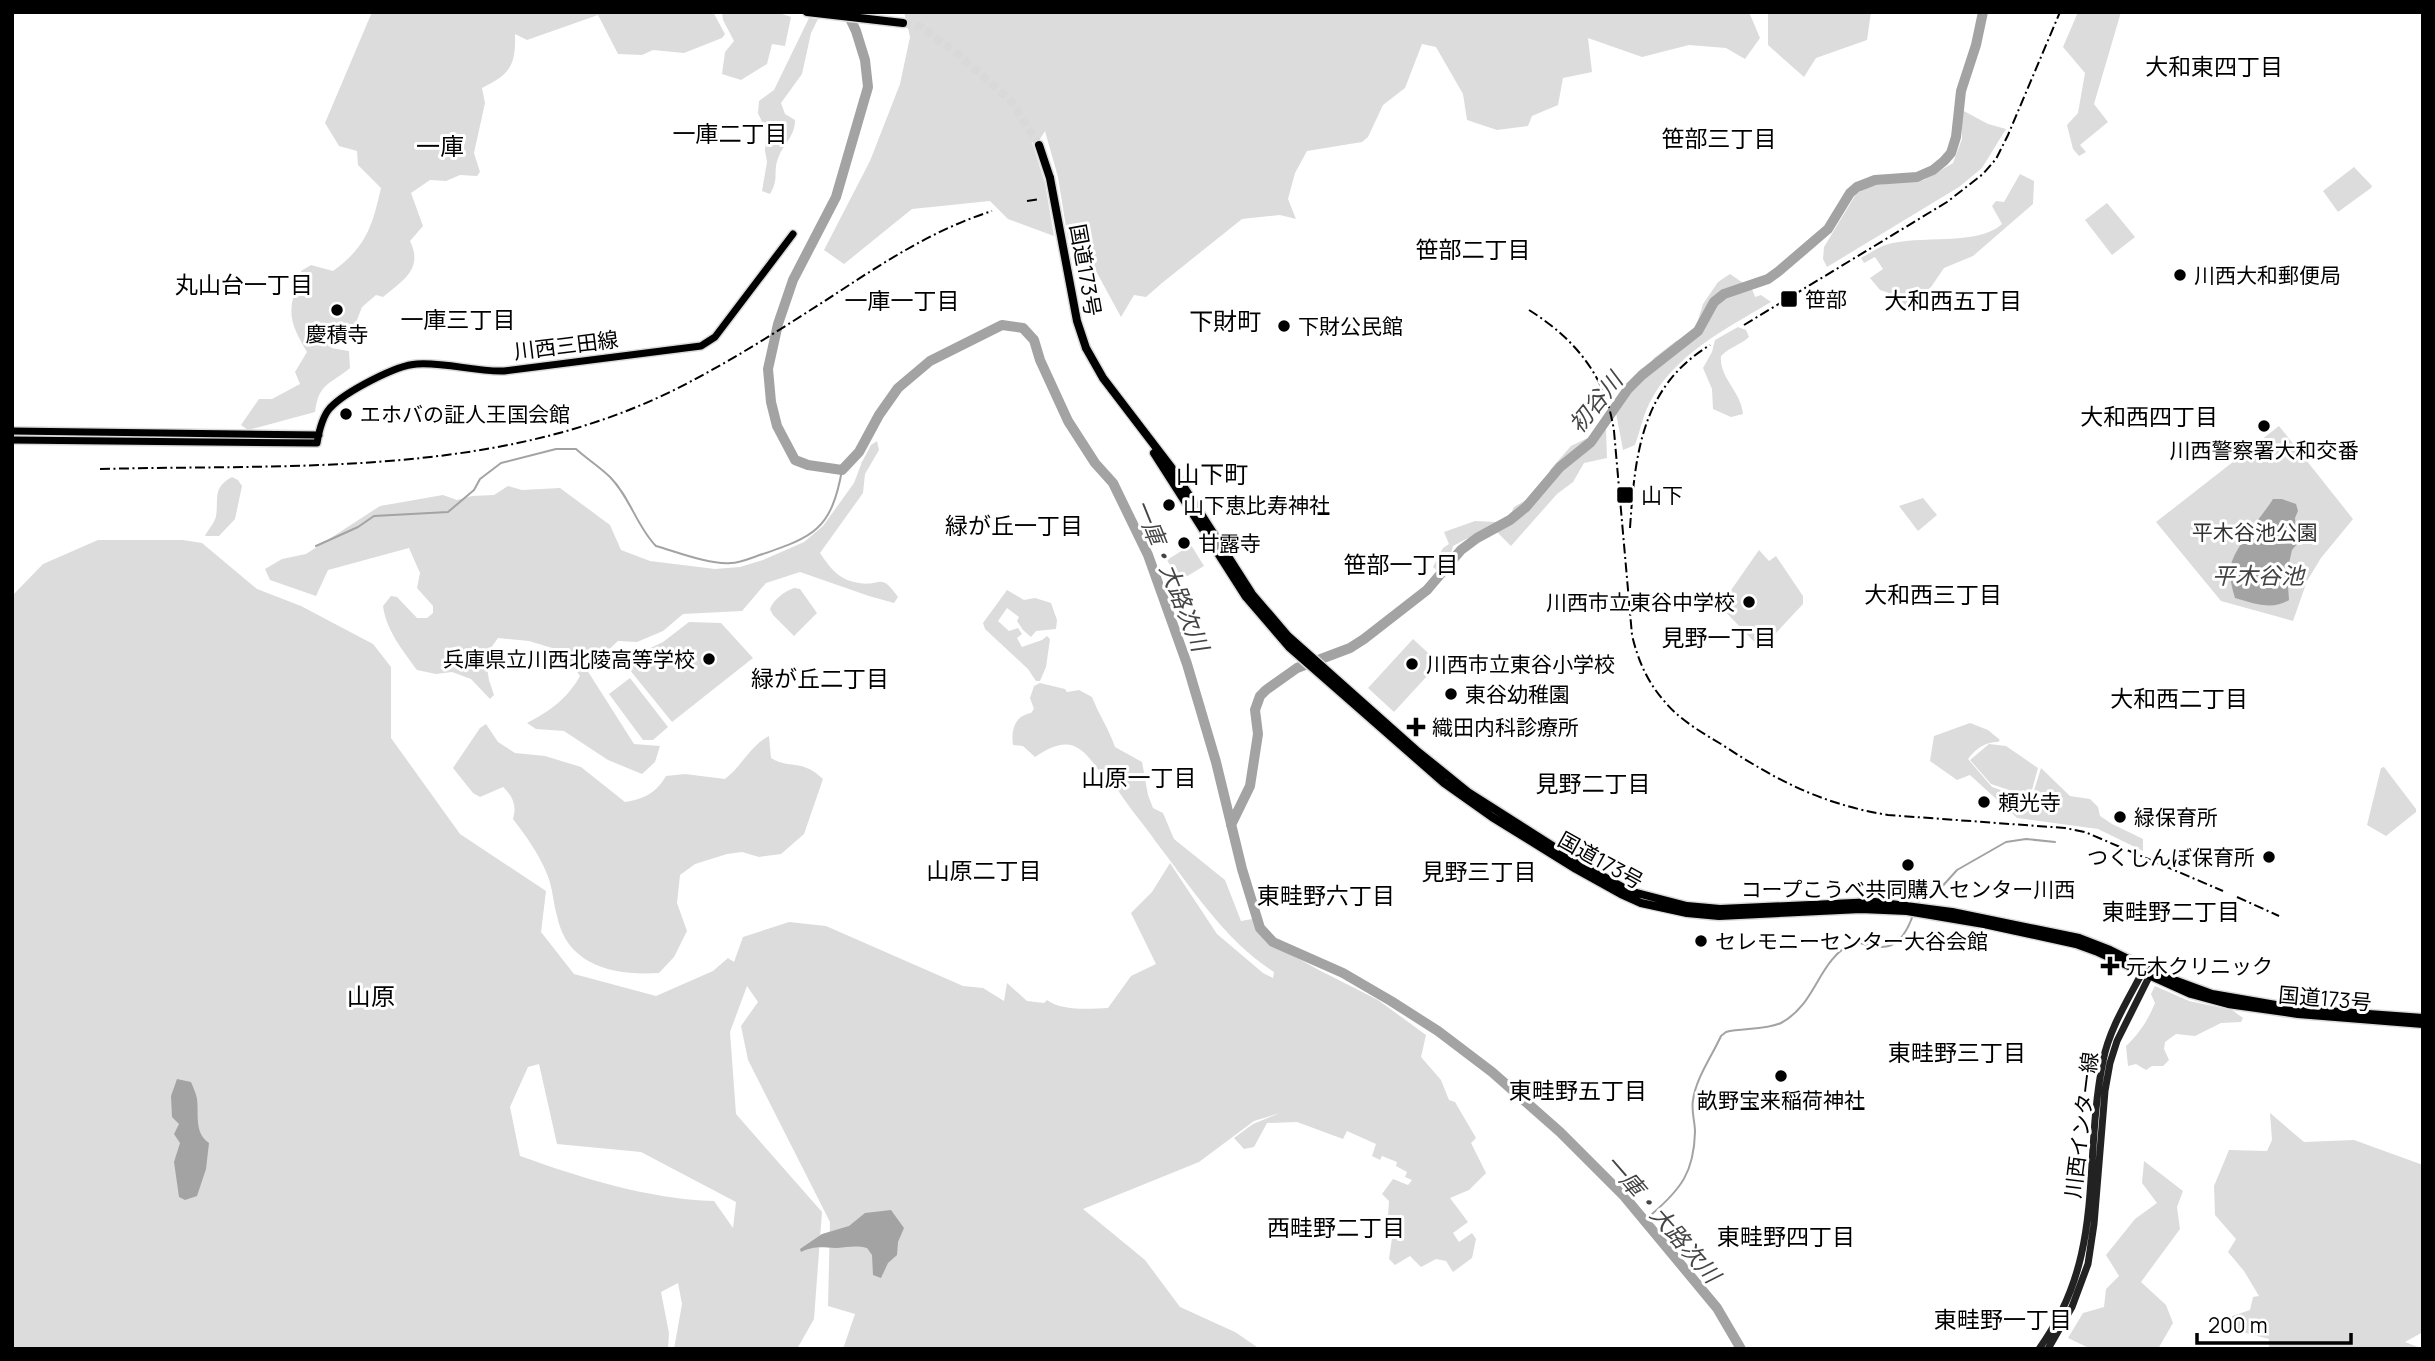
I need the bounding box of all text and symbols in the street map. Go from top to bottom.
district label: 大和東四丁目 [2145,50,2283,82]
district label: 一庫二丁目 [673,117,788,149]
district label: 笹部三丁目 [1662,122,1777,154]
district label: 一庫 [416,129,464,162]
street label: 国道173号 [1064,222,1108,318]
district label: 笹部二丁目 [1416,233,1531,265]
place label: 川西大和郵便局 [2194,261,2341,289]
marker: 川西大和郵便局 [2172,267,2188,283]
district label: 丸山台一丁目 [175,268,313,300]
district label: 一庫一丁目 [845,284,960,316]
district label: 大和西五丁目 [1884,284,2022,316]
place label: 笹部 [1805,285,1847,313]
marker: 笹部 [1779,289,1799,309]
marker: 慶積寺 [329,302,345,318]
district label: 一庫三丁目 [401,303,516,335]
district label: 下財町 [1189,304,1261,337]
place label: 下財公民館 [1298,312,1403,340]
marker: 下財公民館 [1276,318,1292,334]
place label: 慶積寺 [306,320,369,348]
street label: 川西三田線 [512,325,620,365]
water label: 初谷川 [1561,363,1631,439]
place label: エホバの証人王国会館 [360,400,570,428]
district label: 大和西四丁目 [2080,400,2218,432]
marker: エホバの証人王国会館 [338,406,354,422]
marker: 川西警察署大和交番 [2256,418,2272,434]
place label: 川西警察署大和交番 [2170,436,2359,464]
district label: 山下町 [1176,457,1248,490]
place label: 山下 [1641,481,1683,509]
marker: 山下 [1615,485,1635,505]
place label: 山下恵比寿神社 [1183,491,1330,519]
water label: 一庫・大路次川 [1127,494,1218,658]
marker: 山下恵比寿神社 [1161,497,1177,513]
district label: 緑が丘一丁目 [945,509,1083,541]
park label: 平木谷池公園 [2192,518,2318,546]
place label: 甘露寺 [1198,529,1261,557]
marker: 甘露寺 [1176,535,1192,551]
district label: 笹部一丁目 [1344,548,1459,580]
water label: 平木谷池 [2212,559,2306,591]
district label: 大和西三丁目 [1864,578,2002,610]
place label: 川西市立東谷中学校 [1546,588,1735,616]
marker: 川西市立東谷中学校 [1741,594,1757,610]
district label: 見野一丁目 [1662,621,1777,653]
place label: 兵庫県立川西北陵高等学校 [443,645,695,673]
place label: 川西市立東谷小学校 [1426,650,1615,678]
marker: 兵庫県立川西北陵高等学校 [701,651,717,667]
marker: 川西市立東谷小学校 [1404,656,1420,672]
district label: 緑が丘二丁目 [751,662,889,694]
place label: 東谷幼稚園 [1465,680,1570,708]
district label: 大和西二丁目 [2110,682,2248,714]
marker: 東谷幼稚園 [1443,686,1459,702]
place label: 織田内科診療所 [1432,713,1579,741]
marker: 織田内科診療所 [1406,717,1426,737]
district label: 山原一丁目 [1082,761,1197,793]
district label: 見野二丁目 [1536,767,1651,799]
place label: 頼光寺 [1998,788,2061,816]
marker: 頼光寺 [1976,794,1992,810]
place label: 緑保育所 [2134,803,2218,831]
marker: 緑保育所 [2112,809,2128,825]
street label: 国道173号 [1553,825,1649,895]
place label: つくしんぼ保育所 [2087,843,2255,871]
marker: つくしんぼ保育所 [2261,849,2277,865]
district label: 山原二丁目 [927,854,1042,886]
district label: 見野三丁目 [1422,855,1537,887]
marker: コープこうべ共同購入センター川西 [1900,857,1916,873]
place label: コープこうべ共同購入センター川西 [1741,875,2075,903]
district label: 東畦野六丁目 [1257,879,1395,911]
district label: 東畦野二丁目 [2102,895,2240,927]
place label: セレモニーセンター大谷会館 [1715,927,1988,955]
marker: セレモニーセンター大谷会館 [1693,933,1709,949]
place label: 元木クリニック [2126,952,2273,980]
marker: 元木クリニック [2100,956,2120,976]
district label: 山原 [347,979,395,1012]
street label: 国道173号 [2277,980,2373,1016]
district label: 東畦野三丁目 [1888,1036,2026,1068]
street label: 川西インター線 [2058,1050,2104,1200]
marker: 畝野宝来稲荷神社 [1773,1068,1789,1084]
district label: 東畦野五丁目 [1509,1074,1647,1106]
place label: 畝野宝来稲荷神社 [1697,1086,1865,1114]
water label: 一庫・大路次川 [1598,1147,1730,1292]
district label: 西畦野二丁目 [1267,1211,1405,1243]
district label: 東畦野四丁目 [1717,1220,1855,1252]
scale bar [2197,1302,2351,1346]
district label: 東畦野一丁目 [1934,1303,2072,1335]
text: 200 m [2208,1311,2268,1339]

